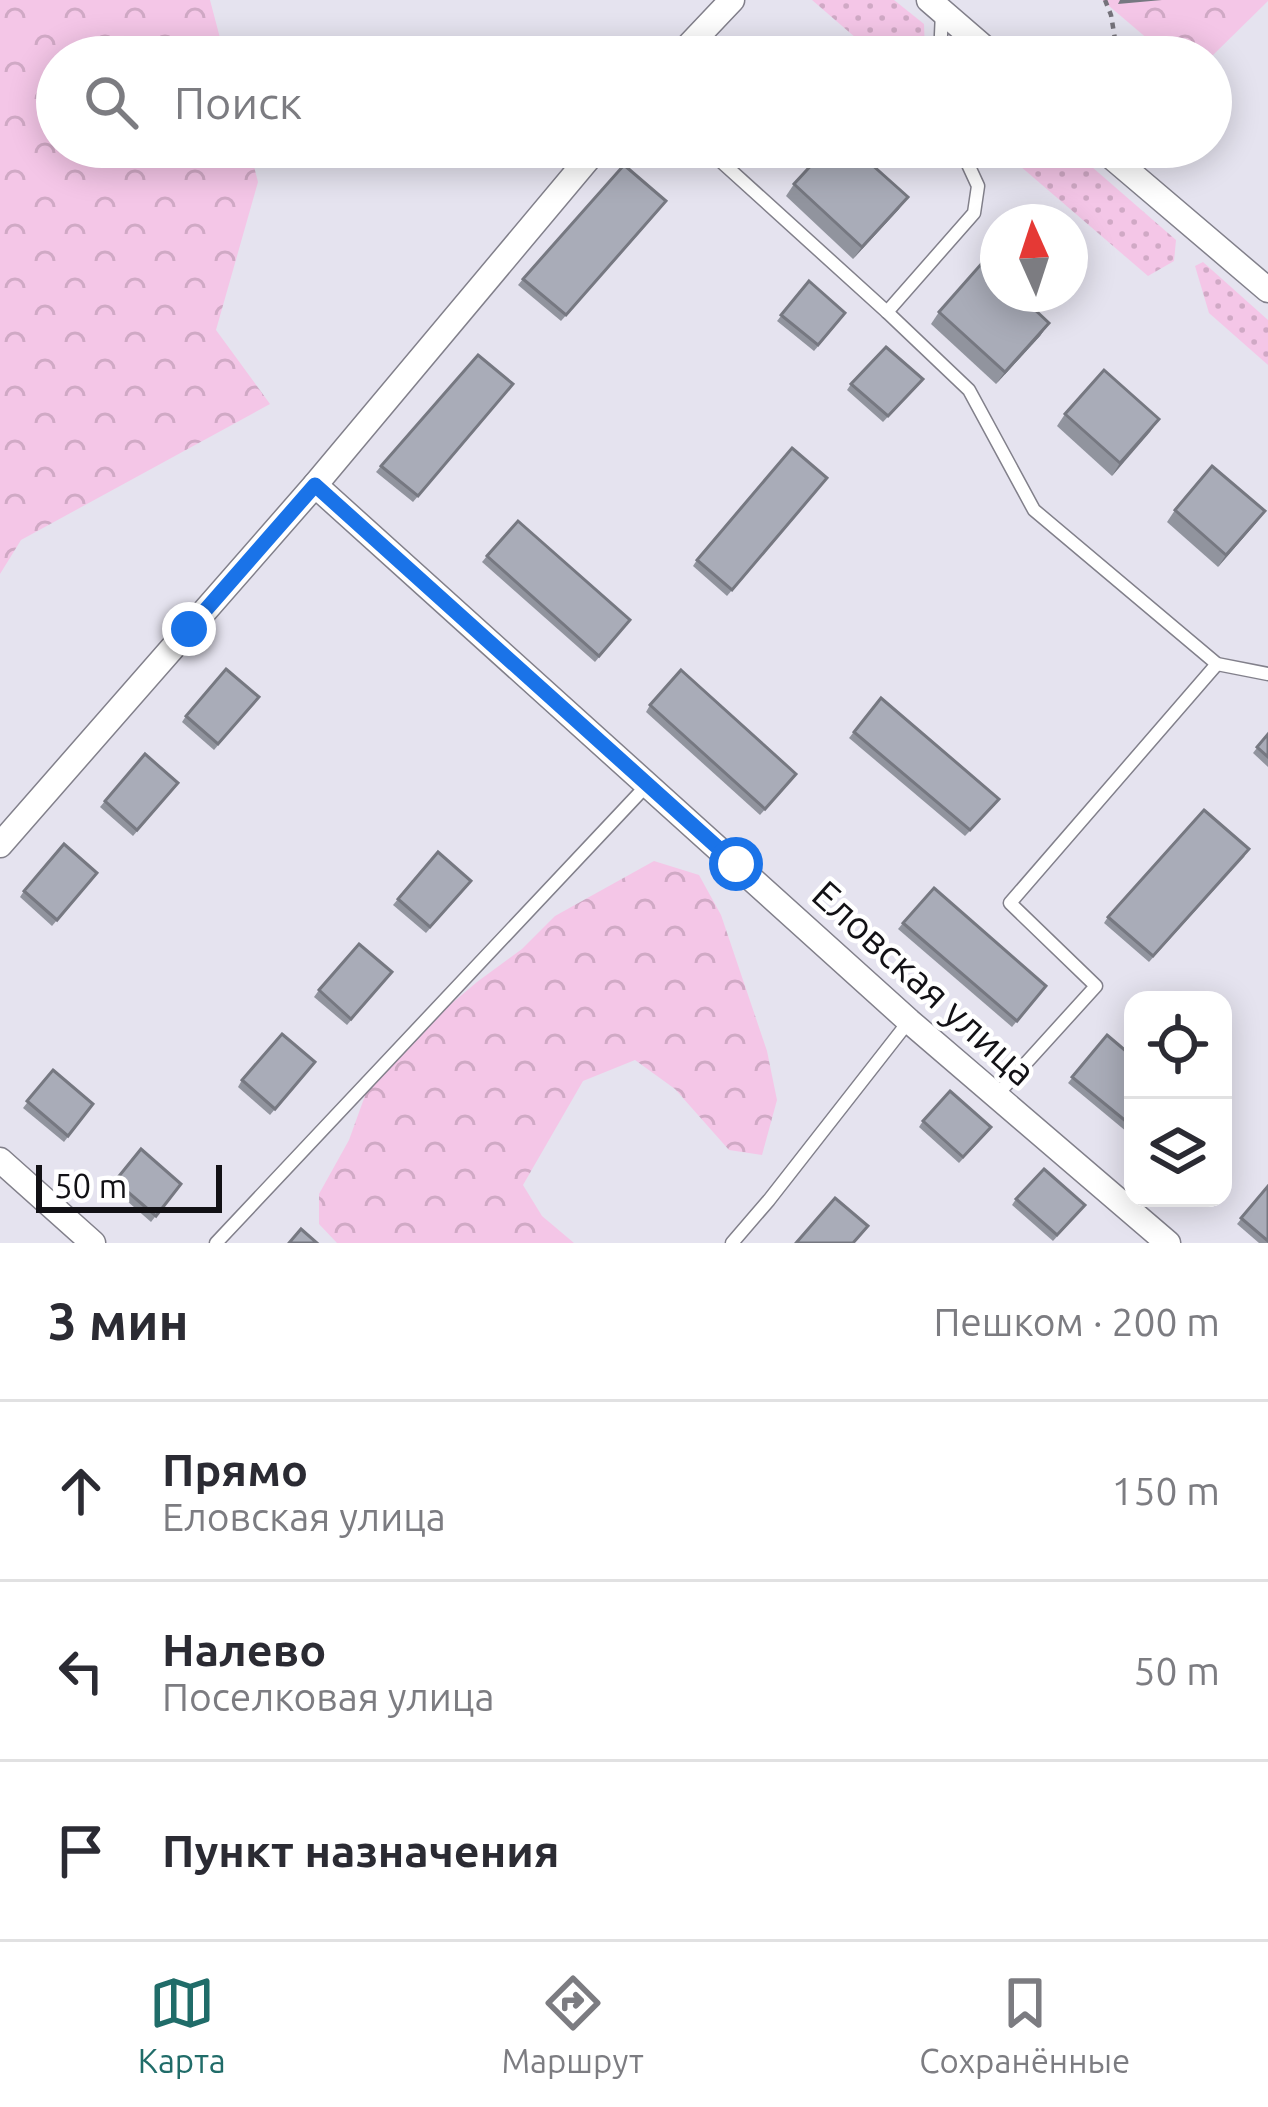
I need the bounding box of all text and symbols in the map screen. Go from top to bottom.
search box [36,36,1232,168]
icon: search [78,69,144,135]
text: Поиск [174,77,302,128]
north arrow [980,204,1088,312]
route end [162,602,216,656]
route start [709,837,763,891]
street label: Еловская улица [804,872,1044,1094]
map controls [1124,991,1232,1207]
button: locate [1124,991,1232,1099]
button: layers [1124,1099,1232,1207]
scale bar [36,1159,222,1212]
text: 50 m [54,1167,127,1204]
text: 3 мин [48,1292,189,1350]
text: Пешком · 200 m [933,1300,1220,1343]
text: Прямо [162,1444,308,1495]
icon: ahead [48,1458,114,1524]
text: 150 m [1111,1469,1220,1512]
text: Еловская улица [162,1495,446,1538]
text: Налево [162,1624,326,1675]
icon: left [48,1638,114,1704]
text: 50 m [1133,1649,1220,1692]
text: Поселковая улица [162,1675,495,1718]
icon: arrive [48,1818,114,1884]
text: Пункт назначения [162,1825,560,1876]
tab: Карта [138,1970,226,2079]
tab: Маршрут [501,1970,644,2079]
tab: Сохранённые [919,1970,1130,2079]

